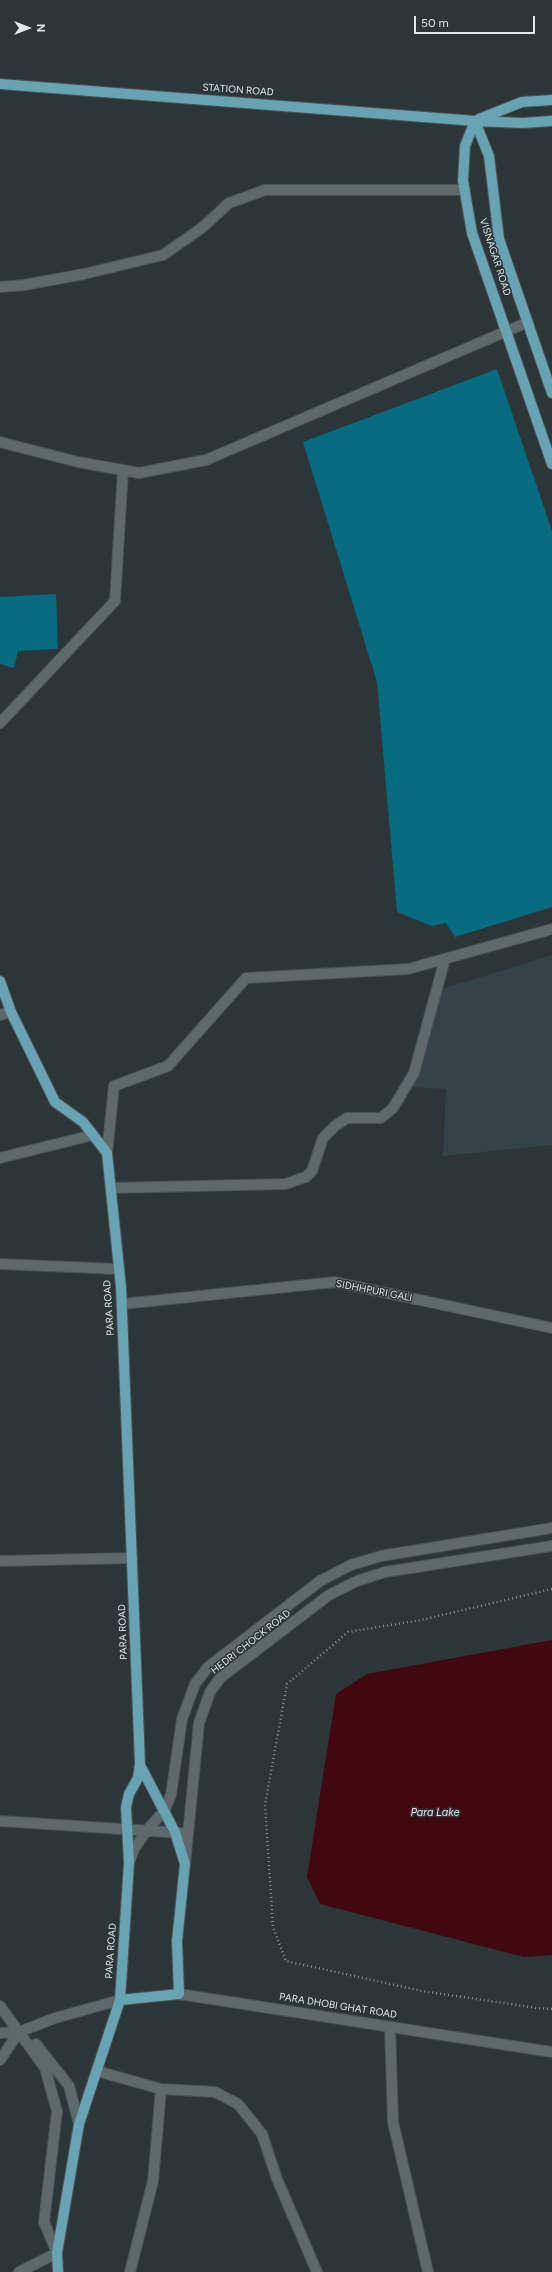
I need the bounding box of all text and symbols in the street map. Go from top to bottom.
north arrow [8,8,48,48]
scale bar [416,8,537,34]
text: 50 m [421,16,449,30]
text: N [34,24,47,32]
street label: STATION ROAD [202,82,274,98]
street label: VISNAGAR ROAD [477,217,513,297]
street label: SIDHHPURI GALI [335,1278,413,1304]
street label: PARA ROAD [101,1280,117,1336]
street label: PARA ROAD [116,1604,130,1660]
street label: HEDRI CHOCK ROAD [209,1607,293,1677]
water label: Para Lake [410,1806,460,1820]
street label: PARA ROAD [103,1923,119,1979]
street label: PARA DHOBI GHAT ROAD [278,1991,398,2021]

